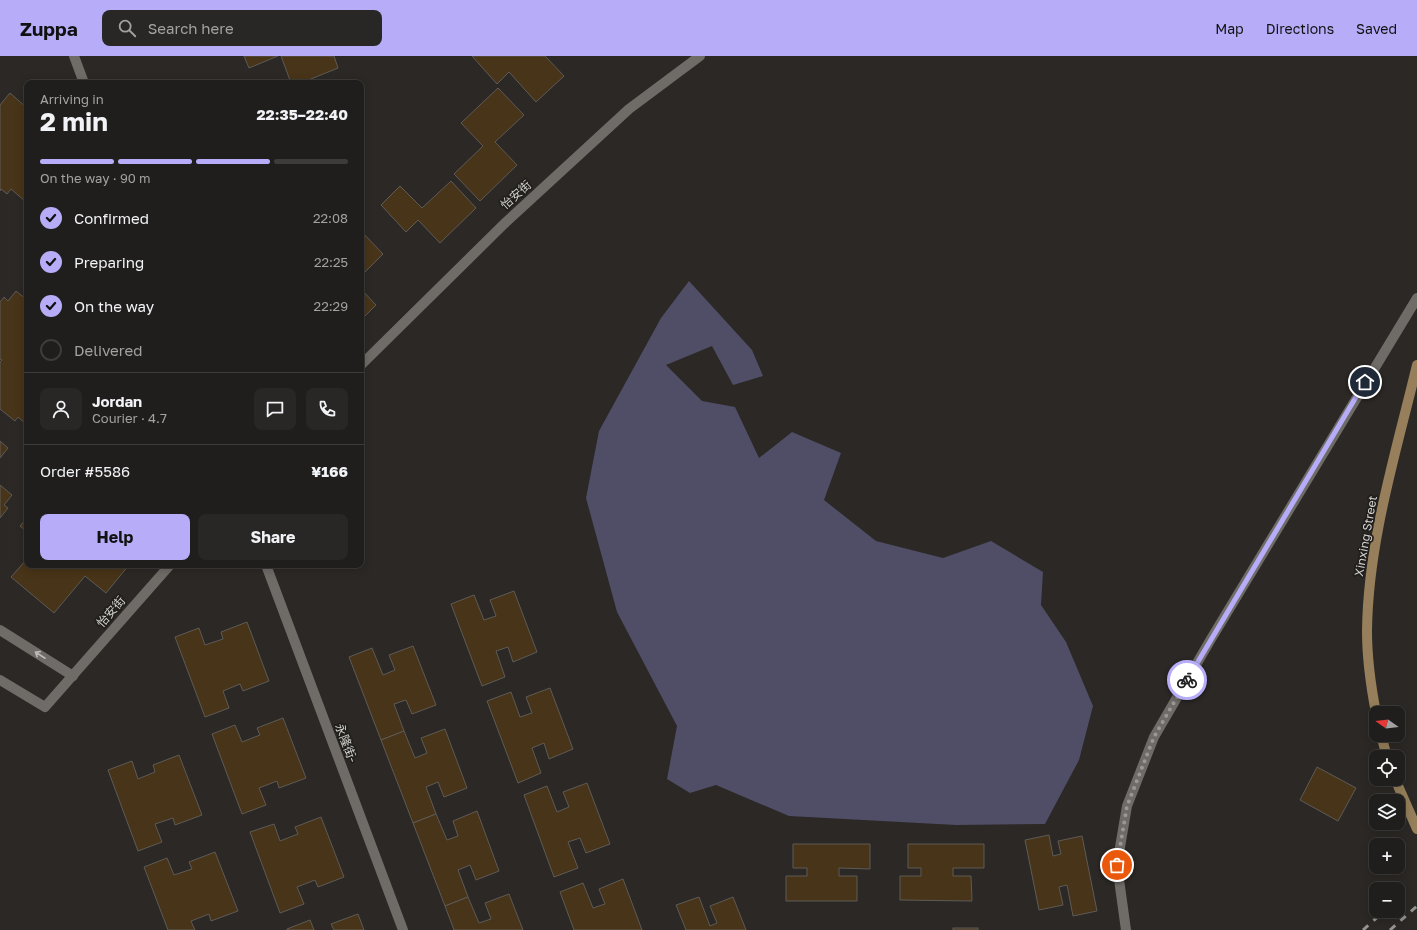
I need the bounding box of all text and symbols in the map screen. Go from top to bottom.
search box [102,10,382,46]
text: Zuppa [20,17,78,40]
icon: search [116,17,138,39]
text: Search here [148,19,234,37]
text: Map [1215,20,1244,37]
text: Directions [1266,20,1334,37]
text: Saved [1356,20,1397,37]
text: Arriving in [40,91,104,107]
text: 22:35–22:40 [256,105,348,123]
text: 2 min [40,106,108,137]
text: On the way · 90 m [40,170,151,186]
street label: 怡安街 [497,177,534,212]
icon: check [40,207,62,229]
text: Confirmed [74,209,149,227]
text: 22:08 [313,210,348,226]
icon: check [40,251,62,273]
text: Preparing [74,253,144,271]
text: 22:25 [314,254,348,270]
icon: check [40,295,62,317]
text: On the way [74,297,154,315]
text: 22:29 [314,298,348,314]
text: Delivered [74,341,142,359]
pin [1348,365,1382,399]
icon: home [1354,371,1376,393]
button: person [40,388,82,430]
button: chat [254,388,296,430]
button: phone [306,388,348,430]
text: Jordan [92,392,142,410]
text: Courier · 4.7 [92,410,167,426]
text: Order #5586 [40,462,130,480]
text: ¥166 [311,462,348,480]
street label: Xinxing Street [1351,494,1380,577]
button: Help [40,514,190,560]
button: Share [198,514,348,560]
street label: 怡安街 [93,593,128,630]
one-way arrow [35,651,46,659]
courier [1167,660,1207,700]
icon: bike [1176,669,1198,691]
north arrow [1369,706,1405,742]
map controls [1369,706,1405,918]
street label: 永隆街- [332,721,361,765]
button: locate [1369,750,1405,786]
button: layers [1369,794,1405,830]
button: + [1369,838,1405,874]
pin [1100,848,1134,882]
icon: bag [1106,854,1128,876]
button: − [1369,882,1405,918]

